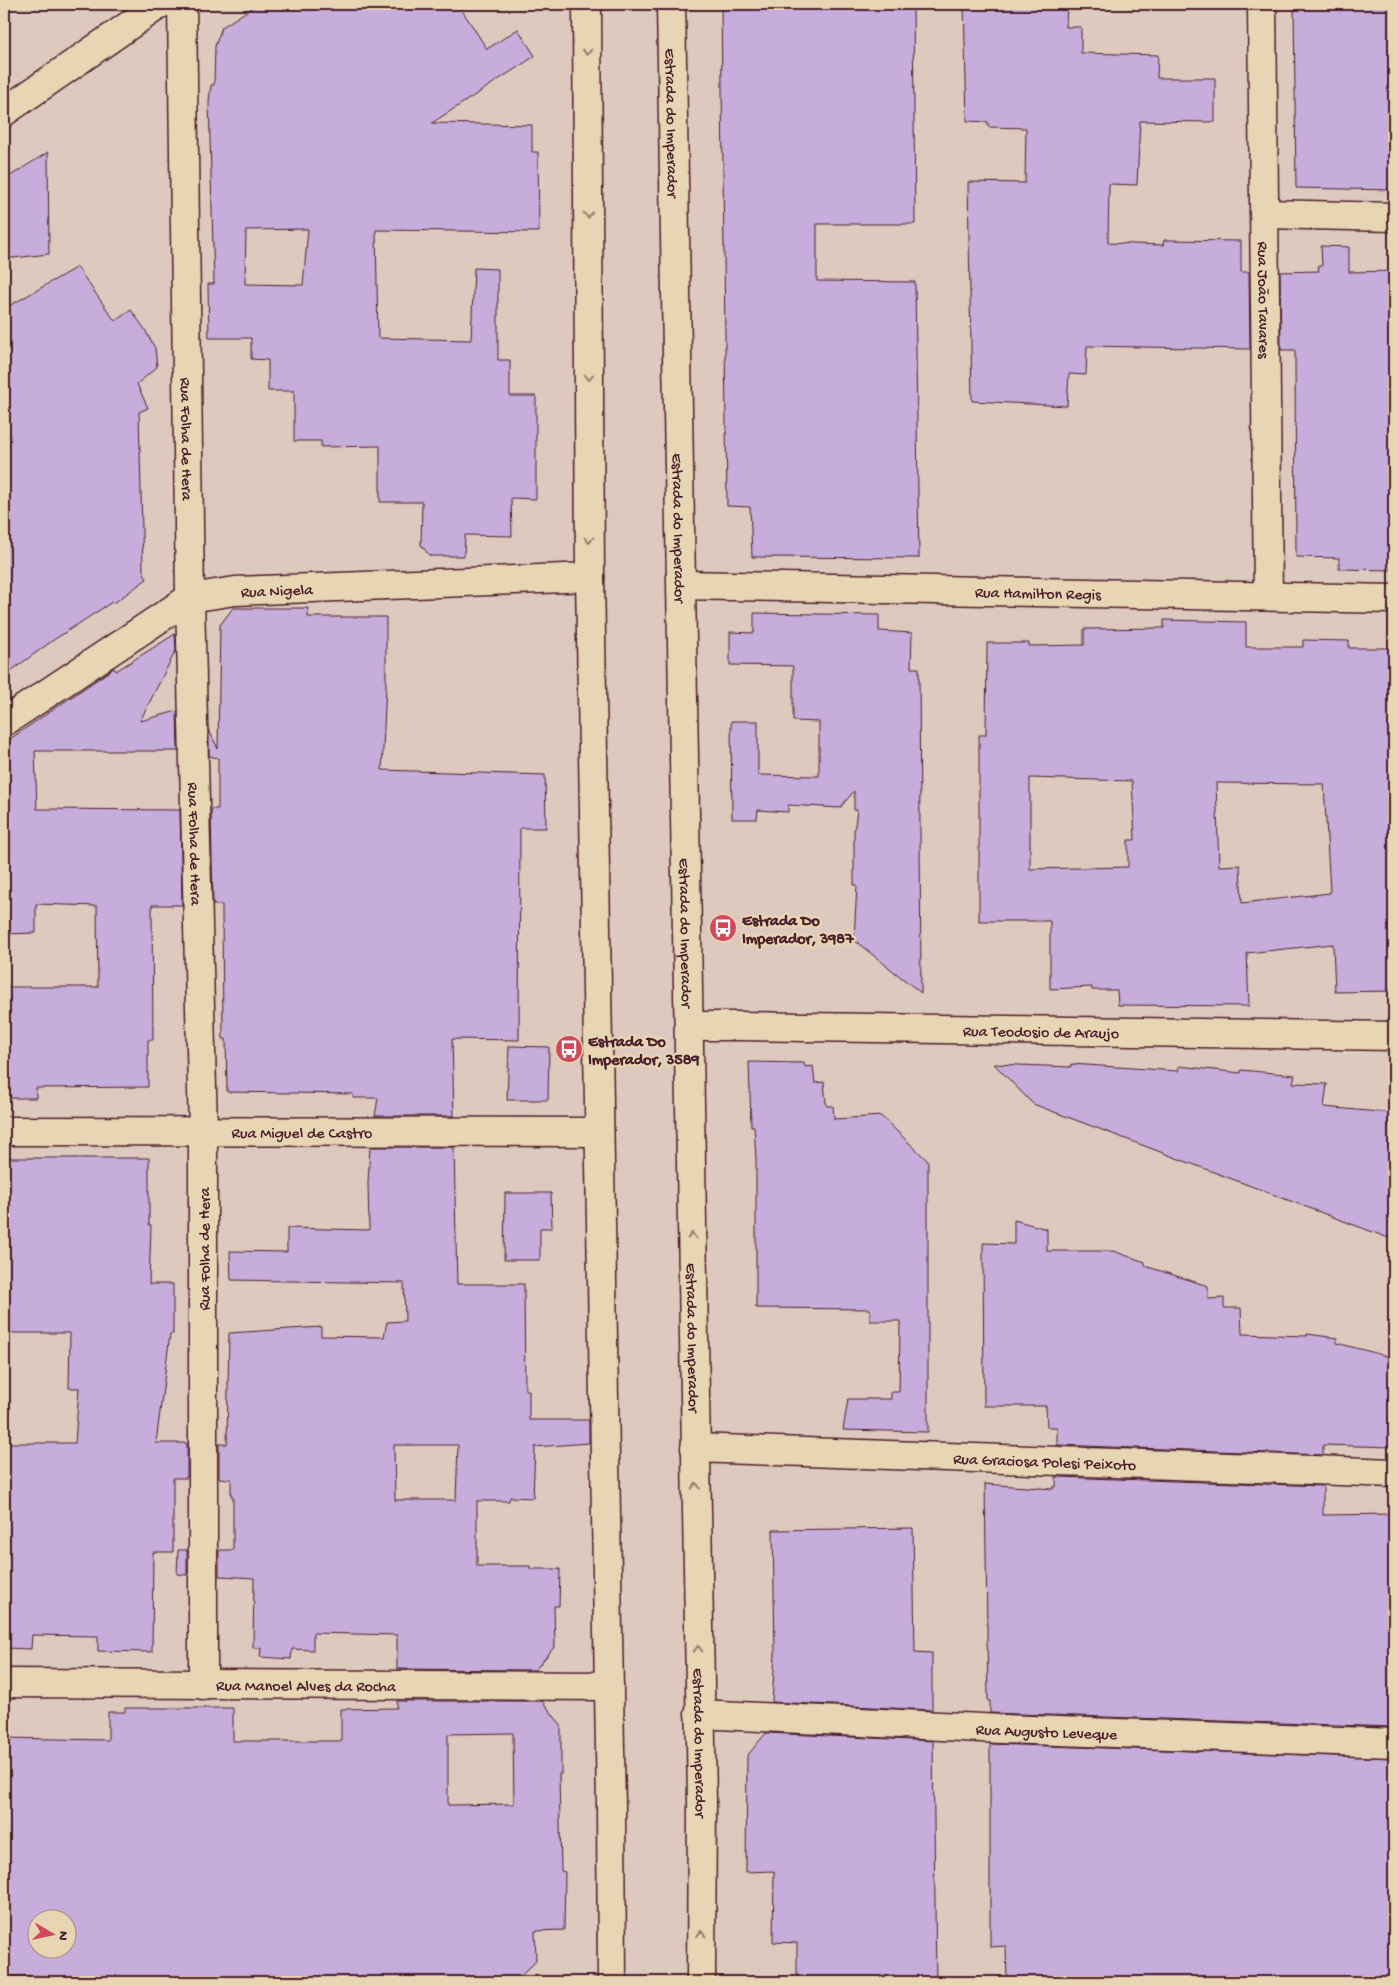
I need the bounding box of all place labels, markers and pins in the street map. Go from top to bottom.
bus stop icon: Estrada Do Imperador, 3987 [708,913,738,943]
place label: Estrada Do Imperador, 3987 [742,913,854,950]
bus stop icon: Estrada Do Imperador, 3589 [554,1034,584,1064]
place label: Estrada Do Imperador, 3589 [588,1034,700,1071]

